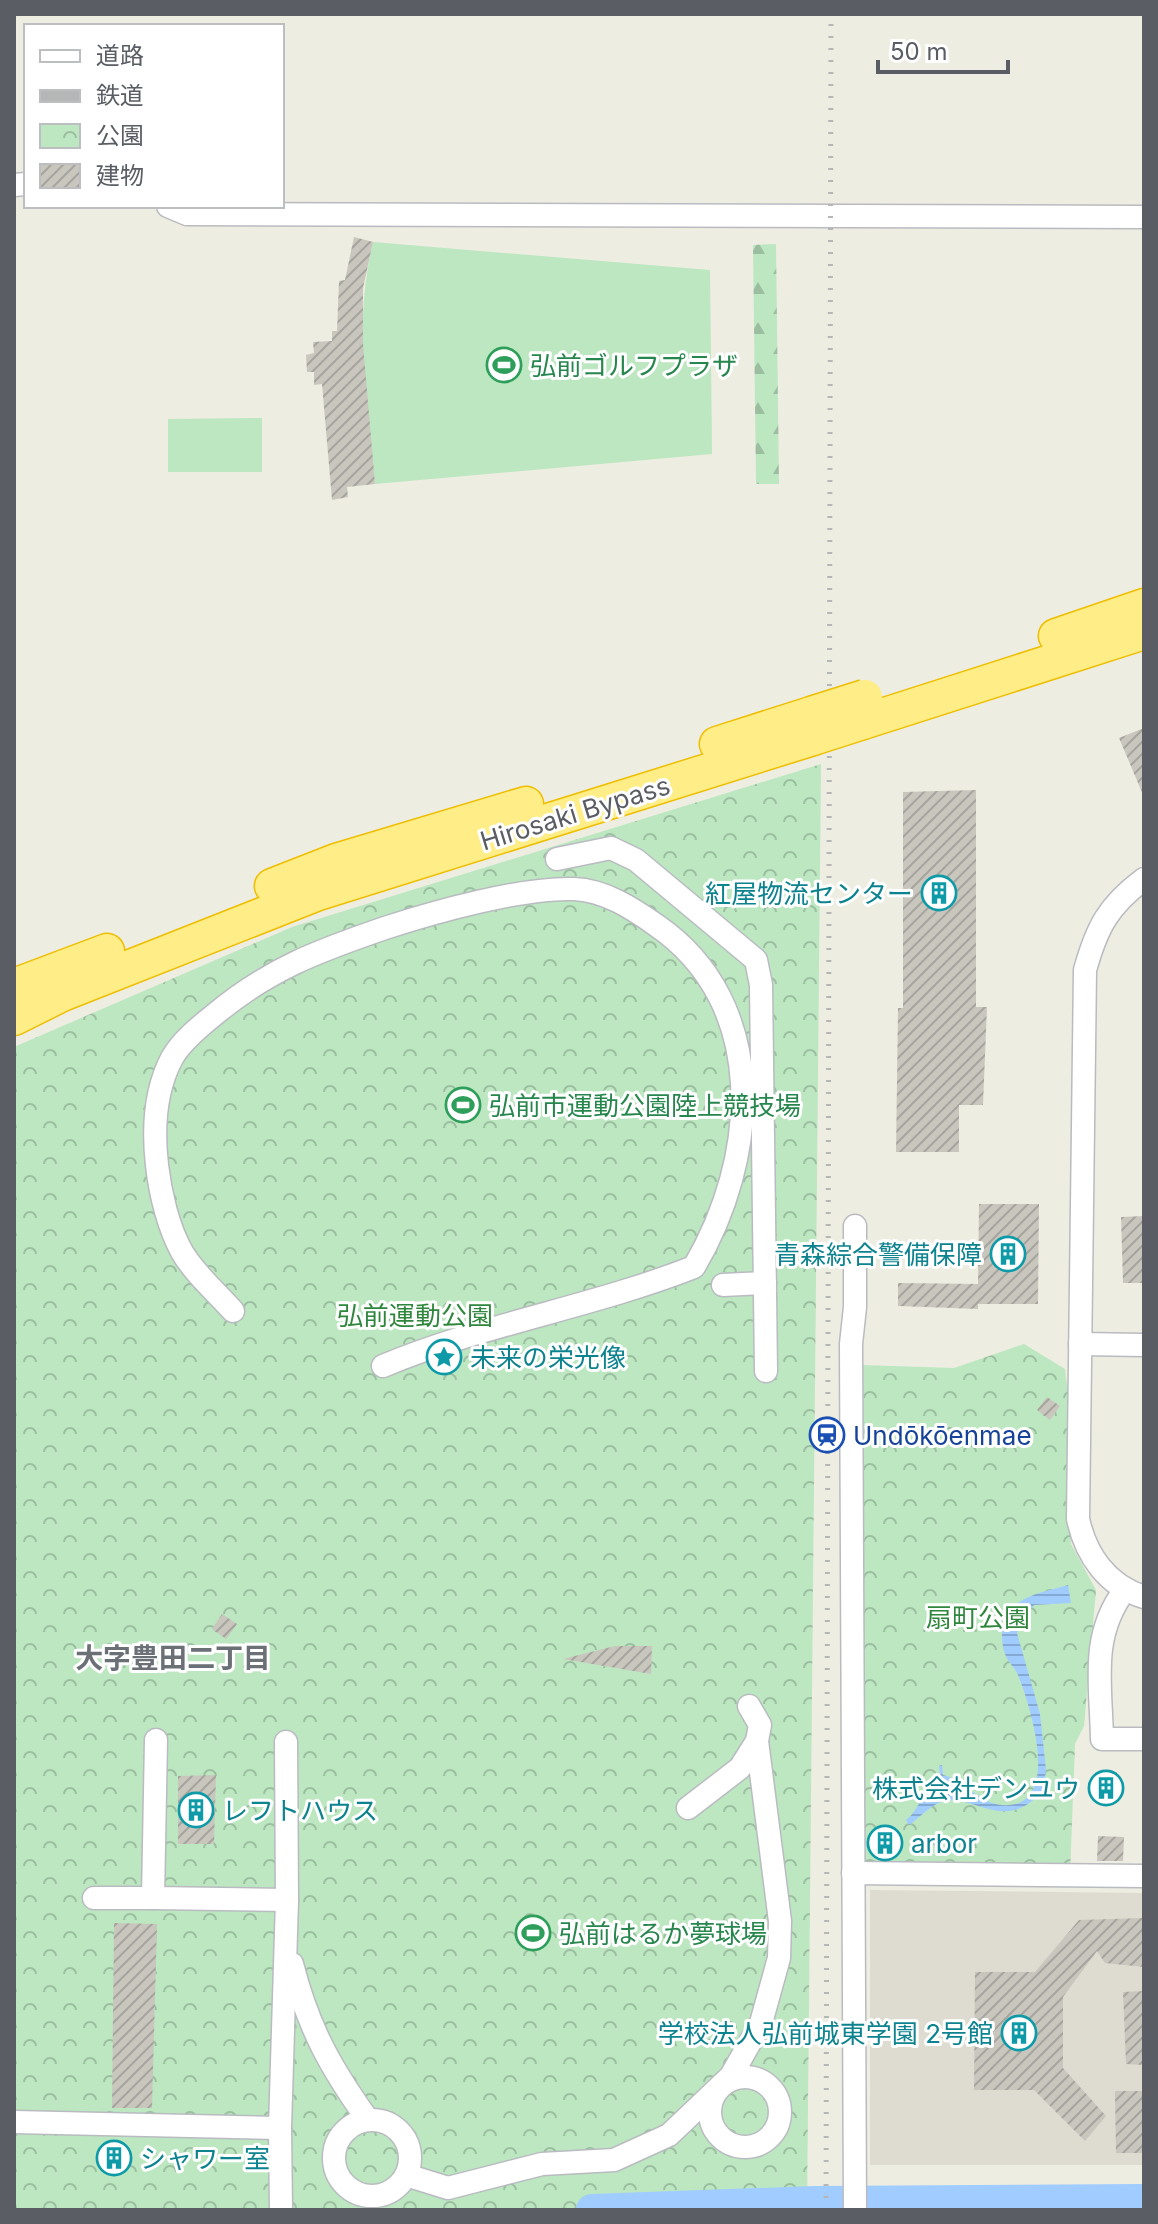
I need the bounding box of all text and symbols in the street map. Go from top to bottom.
legend [24,24,284,208]
scale bar [878,24,1008,74]
text: 50 m [890,37,948,66]
text: 道路 [96,41,144,70]
text: 鉄道 [96,81,144,110]
text: 公園 [96,121,144,150]
text: 建物 [96,161,144,190]
sports icon: 弘前ゴルフプラザ [485,346,523,384]
place label: 弘前ゴルフプラザ [530,350,738,381]
street label: Hirosaki Bypass [476,769,674,857]
building icon: 紅屋物流センター [920,874,958,912]
place label: 紅屋物流センター [705,878,913,909]
sports icon: 弘前市運動公園陸上競技場 [444,1086,482,1124]
place label: 弘前市運動公園陸上競技場 [489,1090,801,1121]
building icon: 青森綜合警備保障 [989,1235,1027,1273]
place label: 青森綜合警備保障 [774,1239,982,1270]
park label: 弘前運動公園 [337,1300,493,1331]
place icon: 未来の栄光像 [425,1338,463,1376]
place label: 未来の栄光像 [470,1342,626,1373]
station icon: Undōkōenmae [808,1416,846,1454]
place label: Undōkōenmae [853,1420,1032,1451]
park label: 扇町公園 [926,1602,1030,1633]
district label: 大字豊田二丁目 [75,1641,271,1675]
building icon: 株式会社デンユウ [1087,1769,1125,1807]
place label: 株式会社デンユウ [872,1773,1080,1804]
building icon: レフトハウス [177,1791,215,1829]
place label: レフトハウス [222,1795,378,1826]
building icon: arbor [866,1824,904,1862]
place label: arbor [911,1828,977,1859]
sports icon: 弘前はるか夢球場 [514,1914,552,1952]
place label: 弘前はるか夢球場 [559,1918,767,1949]
building icon: 学校法人弘前城東学園 2号館 [1000,2014,1038,2052]
place label: 学校法人弘前城東学園 2号館 [658,2018,993,2049]
building icon: シャワー室 [95,2139,133,2177]
place label: シャワー室 [140,2143,270,2174]

